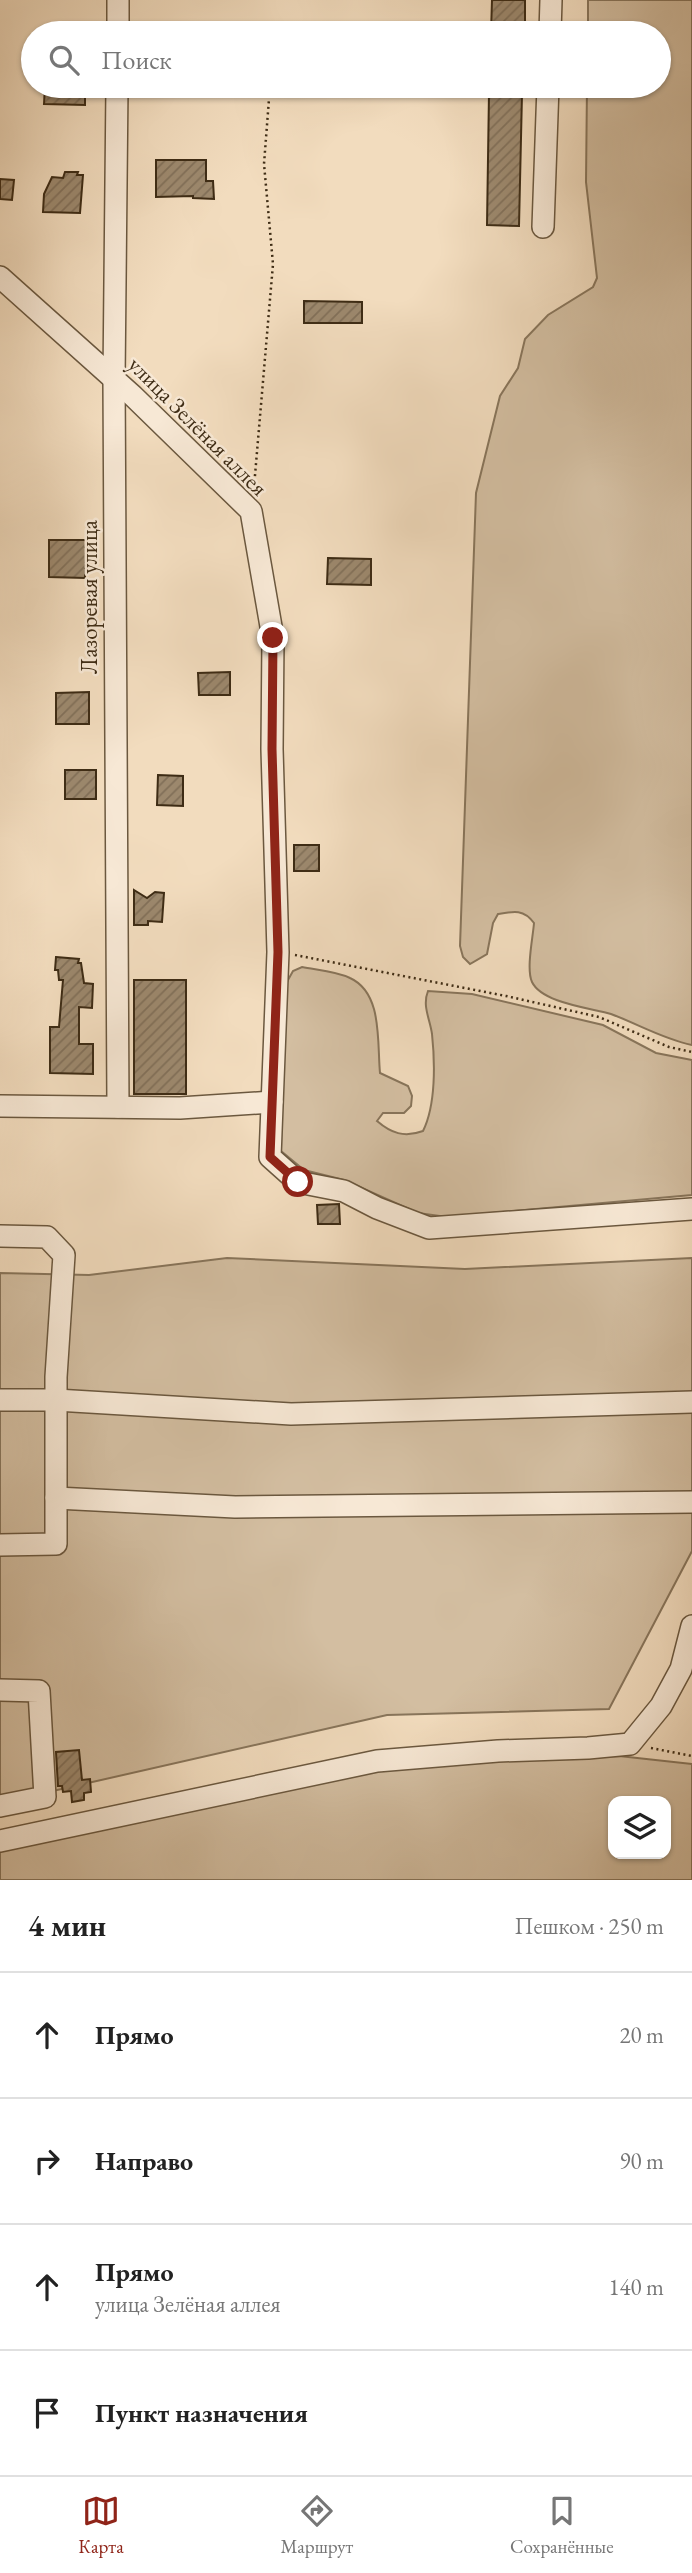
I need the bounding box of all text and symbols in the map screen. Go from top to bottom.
search box [21,21,671,98]
icon: search [45,41,83,79]
text: Поиск [101,43,172,77]
street label: улица Зелёная аллея [122,350,274,502]
street label: Лазоревая улица [74,519,104,674]
route end [257,622,288,653]
route start [282,1166,313,1197]
map controls [608,1796,671,1859]
button: layers [608,1796,671,1859]
text: 4 мин [28,1906,106,1945]
text: Пешком · 250 m [515,1911,664,1941]
icon: ahead [28,2016,66,2054]
text: Прямо [95,2018,174,2052]
text: 20 m [619,2020,664,2050]
icon: right [28,2142,66,2180]
text: Направо [95,2144,193,2178]
text: 90 m [619,2146,664,2176]
text: Прямо [95,2255,174,2289]
icon: ahead [28,2268,66,2306]
text: 140 m [608,2272,664,2302]
text: улица Зелёная аллея [95,2289,281,2319]
icon: arrive [28,2394,66,2432]
text: Пункт назначения [95,2396,308,2430]
tab: Карта [78,2492,124,2559]
tab: Маршрут [280,2492,353,2559]
tab: Сохранённые [510,2492,614,2559]

